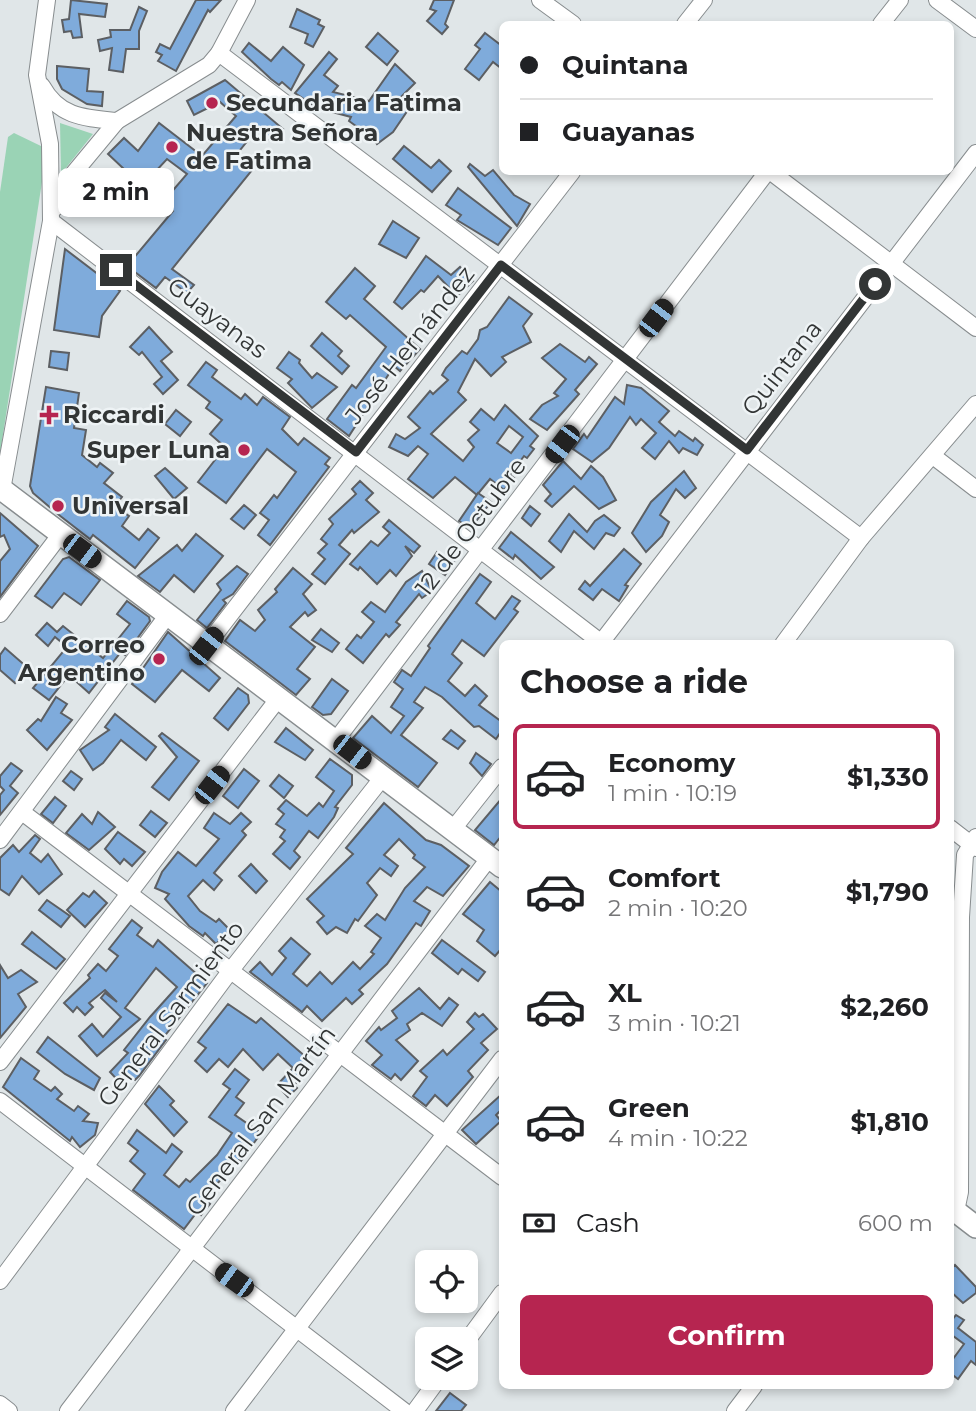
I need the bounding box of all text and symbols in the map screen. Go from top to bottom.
text: Quintana [562,49,689,81]
place label: Secundaria Fatima [226,88,462,117]
marker: Secundaria Fatima [204,95,220,111]
text: Guayanas [562,116,695,148]
place label: Nuestra Señora de Fatima [186,118,378,175]
marker: Nuestra Señora de Fatima [164,139,180,155]
callout: 2 min [58,168,174,218]
text: 2 min [82,178,150,206]
route end [100,254,132,286]
street label: José Hernández [338,260,480,430]
route start [859,268,891,300]
street label: Guayanas [162,271,273,364]
car [635,295,678,341]
street label: Quintana [735,314,828,421]
place label: Riccardi [63,400,165,429]
marker: Riccardi [41,407,57,423]
car [541,421,584,467]
place label: Super Luna [87,435,230,464]
marker: Super Luna [236,442,252,458]
street label: 12 de Octubre [409,452,532,601]
place label: Universal [72,491,189,520]
marker: Universal [50,498,66,514]
car [59,530,106,572]
car [185,623,228,669]
place label: Correo Argentino [17,630,145,687]
marker: Correo Argentino [151,651,167,667]
text: Choose a ride [520,662,748,701]
car [329,731,376,773]
icon: car [524,745,587,808]
text: Economy [608,747,735,779]
text: $1,330 [847,761,929,793]
car [191,762,234,808]
text: 1 min · 10:19 [608,779,737,807]
icon: car [524,860,587,923]
text: Comfort [608,862,720,894]
text: $1,790 [846,876,929,908]
text: 2 min · 10:20 [608,894,748,922]
street label: General Sarmiento [91,915,250,1112]
icon: car [524,975,587,1038]
text: XL [608,977,642,1009]
text: $2,260 [840,991,929,1023]
text: 3 min · 10:21 [608,1009,741,1037]
street label: General San Martín [180,1020,341,1221]
icon: car [524,1090,587,1153]
text: Green [608,1092,690,1124]
text: $1,810 [850,1106,929,1138]
text: 4 min · 10:22 [608,1124,748,1152]
icon: cash [520,1204,558,1242]
text: Cash [576,1207,640,1239]
text: 600 m [858,1209,933,1237]
map controls [415,1250,478,1390]
button: locate [415,1250,478,1313]
car [211,1259,258,1301]
button: Confirm [520,1295,933,1375]
button: layers [415,1327,478,1390]

